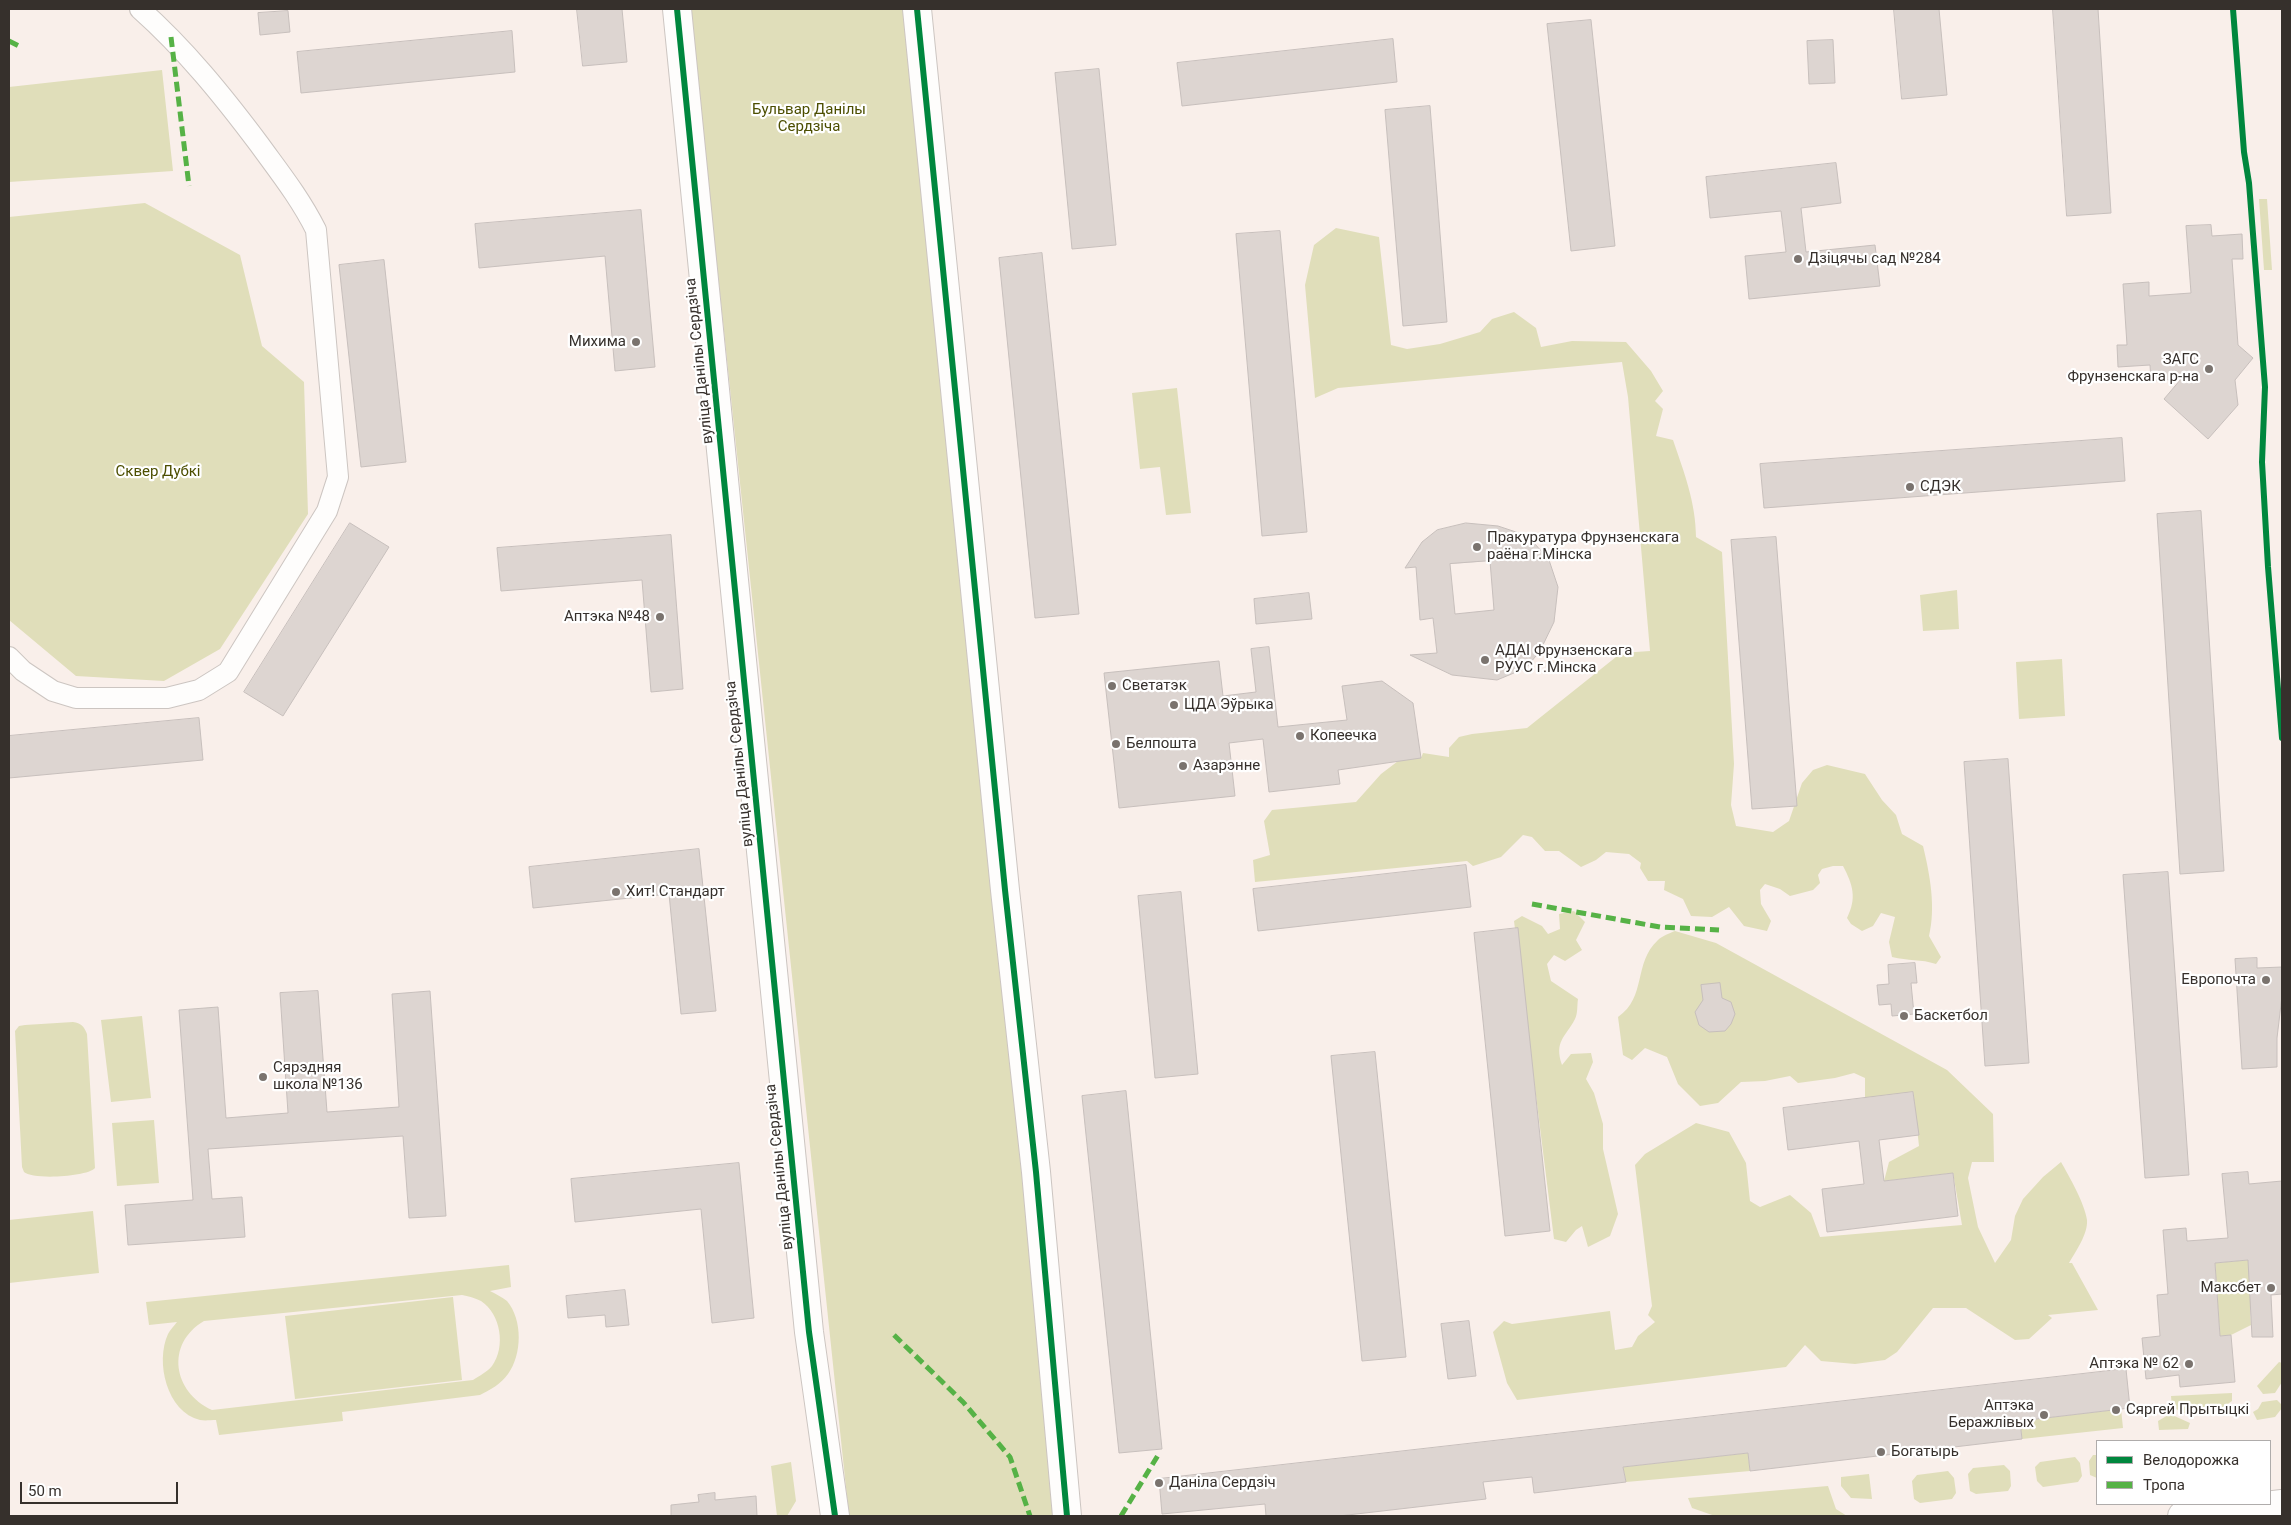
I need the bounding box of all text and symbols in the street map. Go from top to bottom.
park label: Бульвар Данілы Сердзіча [752,101,866,136]
place label: Дзіцячы сад №284 [1808,250,1941,268]
marker: Дзіцячы сад №284 [1792,253,1804,265]
street label: вуліца Данілы Сердзіча [682,277,718,445]
place label: Михима [569,333,626,351]
marker: Михима [630,336,642,348]
place label: ЗАГС Фрунзенскага р-на [2067,351,2199,386]
marker: ЗАГС Фрунзенскага р-на [2203,363,2215,375]
park label: Сквер Дубкі [116,463,200,481]
place label: СДЭК [1920,478,1961,496]
marker: СДЭК [1904,481,1916,493]
place label: Пракуратура Фрунзенскага раёна г.Мінска [1487,529,1679,564]
marker: Пракуратура Фрунзенскага раёна г.Мінска [1471,541,1483,553]
place label: Аптэка №48 [564,608,650,626]
marker: Аптэка №48 [654,611,666,623]
place label: АДАІ Фрунзенскага РУУС г.Мінска [1495,642,1632,677]
marker: АДАІ Фрунзенскага РУУС г.Мінска [1479,654,1491,666]
place label: Светатэк [1122,677,1187,695]
street label: вуліца Данілы Сердзіча [722,680,758,848]
marker: Светатэк [1106,680,1118,692]
place label: ЦДА Эўрыка [1184,696,1274,714]
marker: ЦДА Эўрыка [1168,699,1180,711]
place label: Копеечка [1310,727,1377,745]
marker: Копеечка [1294,730,1306,742]
place label: Белпошта [1126,735,1197,753]
marker: Белпошта [1110,738,1122,750]
place label: Азарэнне [1193,757,1260,775]
marker: Азарэнне [1177,760,1189,772]
place label: Хит! Стандарт [626,883,725,901]
marker: Хит! Стандарт [610,886,622,898]
place label: Европочта [2181,971,2256,989]
marker: Европочта [2260,974,2272,986]
place label: Баскетбол [1914,1007,1988,1025]
marker: Баскетбол [1898,1010,1910,1022]
place label: Сярэдняя школа №136 [273,1059,363,1094]
marker: Сярэдняя школа №136 [257,1071,269,1083]
street label: вуліца Данілы Сердзіча [762,1083,798,1251]
place label: Максбет [2201,1279,2261,1297]
marker: Максбет [2265,1282,2277,1294]
place label: Аптэка № 62 [2089,1355,2179,1373]
marker: Аптэка № 62 [2183,1358,2195,1370]
place label: Аптэка Беражлівых [1949,1397,2034,1432]
place label: Сяргей Прытыцкі [2126,1401,2249,1419]
marker: Сяргей Прытыцкі [2110,1404,2122,1416]
marker: Аптэка Беражлівых [2038,1409,2050,1421]
legend [2096,1440,2271,1505]
place label: Богатырь [1891,1443,1959,1461]
marker: Богатырь [1875,1446,1887,1458]
text: Велодорожка [2143,1451,2239,1469]
scale bar [22,1472,180,1504]
place label: Даніла Сердзіч [1169,1474,1276,1492]
text: Тропа [2143,1476,2185,1494]
marker: Даніла Сердзіч [1153,1477,1165,1489]
text: 50 m [28,1482,62,1500]

